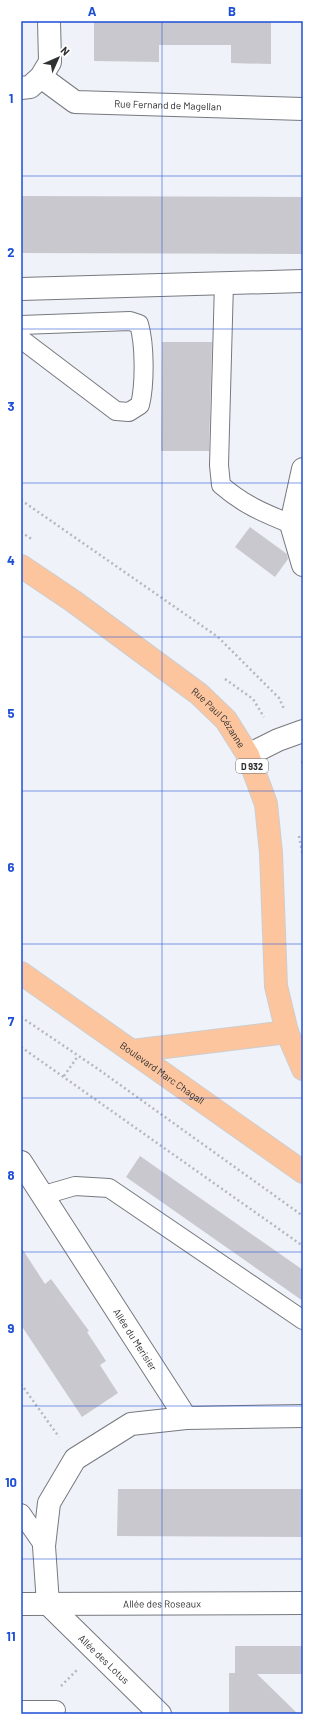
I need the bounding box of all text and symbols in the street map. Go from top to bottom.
text: A [88,3,97,19]
text: B [228,3,236,19]
north arrow [38,38,78,78]
text: N [58,43,73,58]
text: 1 [9,90,13,106]
street label: Rue Fernand de Magellan [114,97,222,112]
text: 2 [7,244,15,260]
text: 3 [7,398,15,414]
text: 4 [7,552,15,568]
street label: Rue Paul Cézanne [189,685,248,750]
text: 5 [7,705,15,721]
road number: D 932 [236,759,268,773]
text: 6 [8,859,15,875]
text: 7 [8,1013,15,1029]
street label: Boulevard Marc Chagall [118,1039,207,1107]
text: 8 [7,1167,15,1183]
street label: Allée du Merisier [111,1306,160,1373]
text: 9 [8,1320,15,1336]
text: 10 [5,1474,17,1490]
street label: Allée des Roseaux [123,1597,201,1610]
text: 11 [6,1628,16,1644]
street label: Allée des Lotus [76,1632,132,1686]

